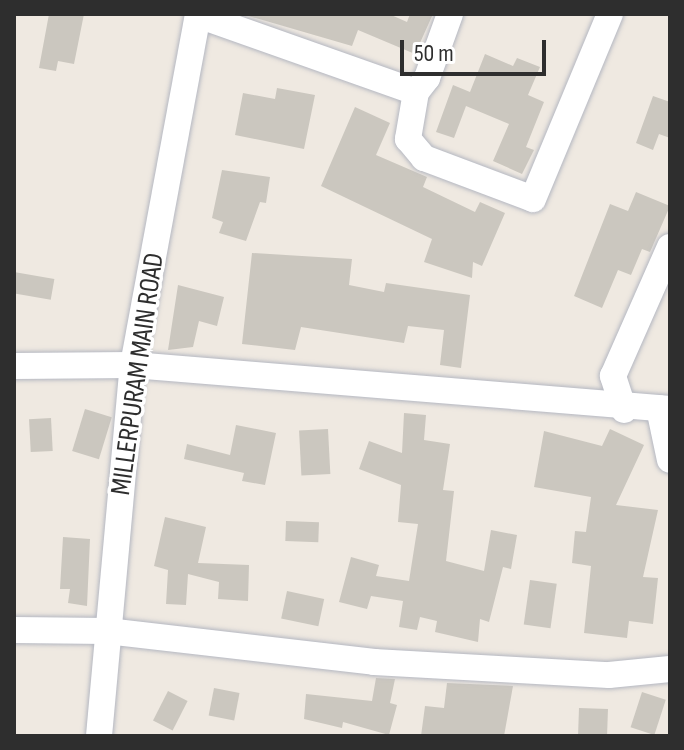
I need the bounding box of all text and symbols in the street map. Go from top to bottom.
scale bar [404,24,550,74]
text: 50 m [414,39,454,68]
street label: MILLERPURAM MAIN ROAD [104,251,172,497]

